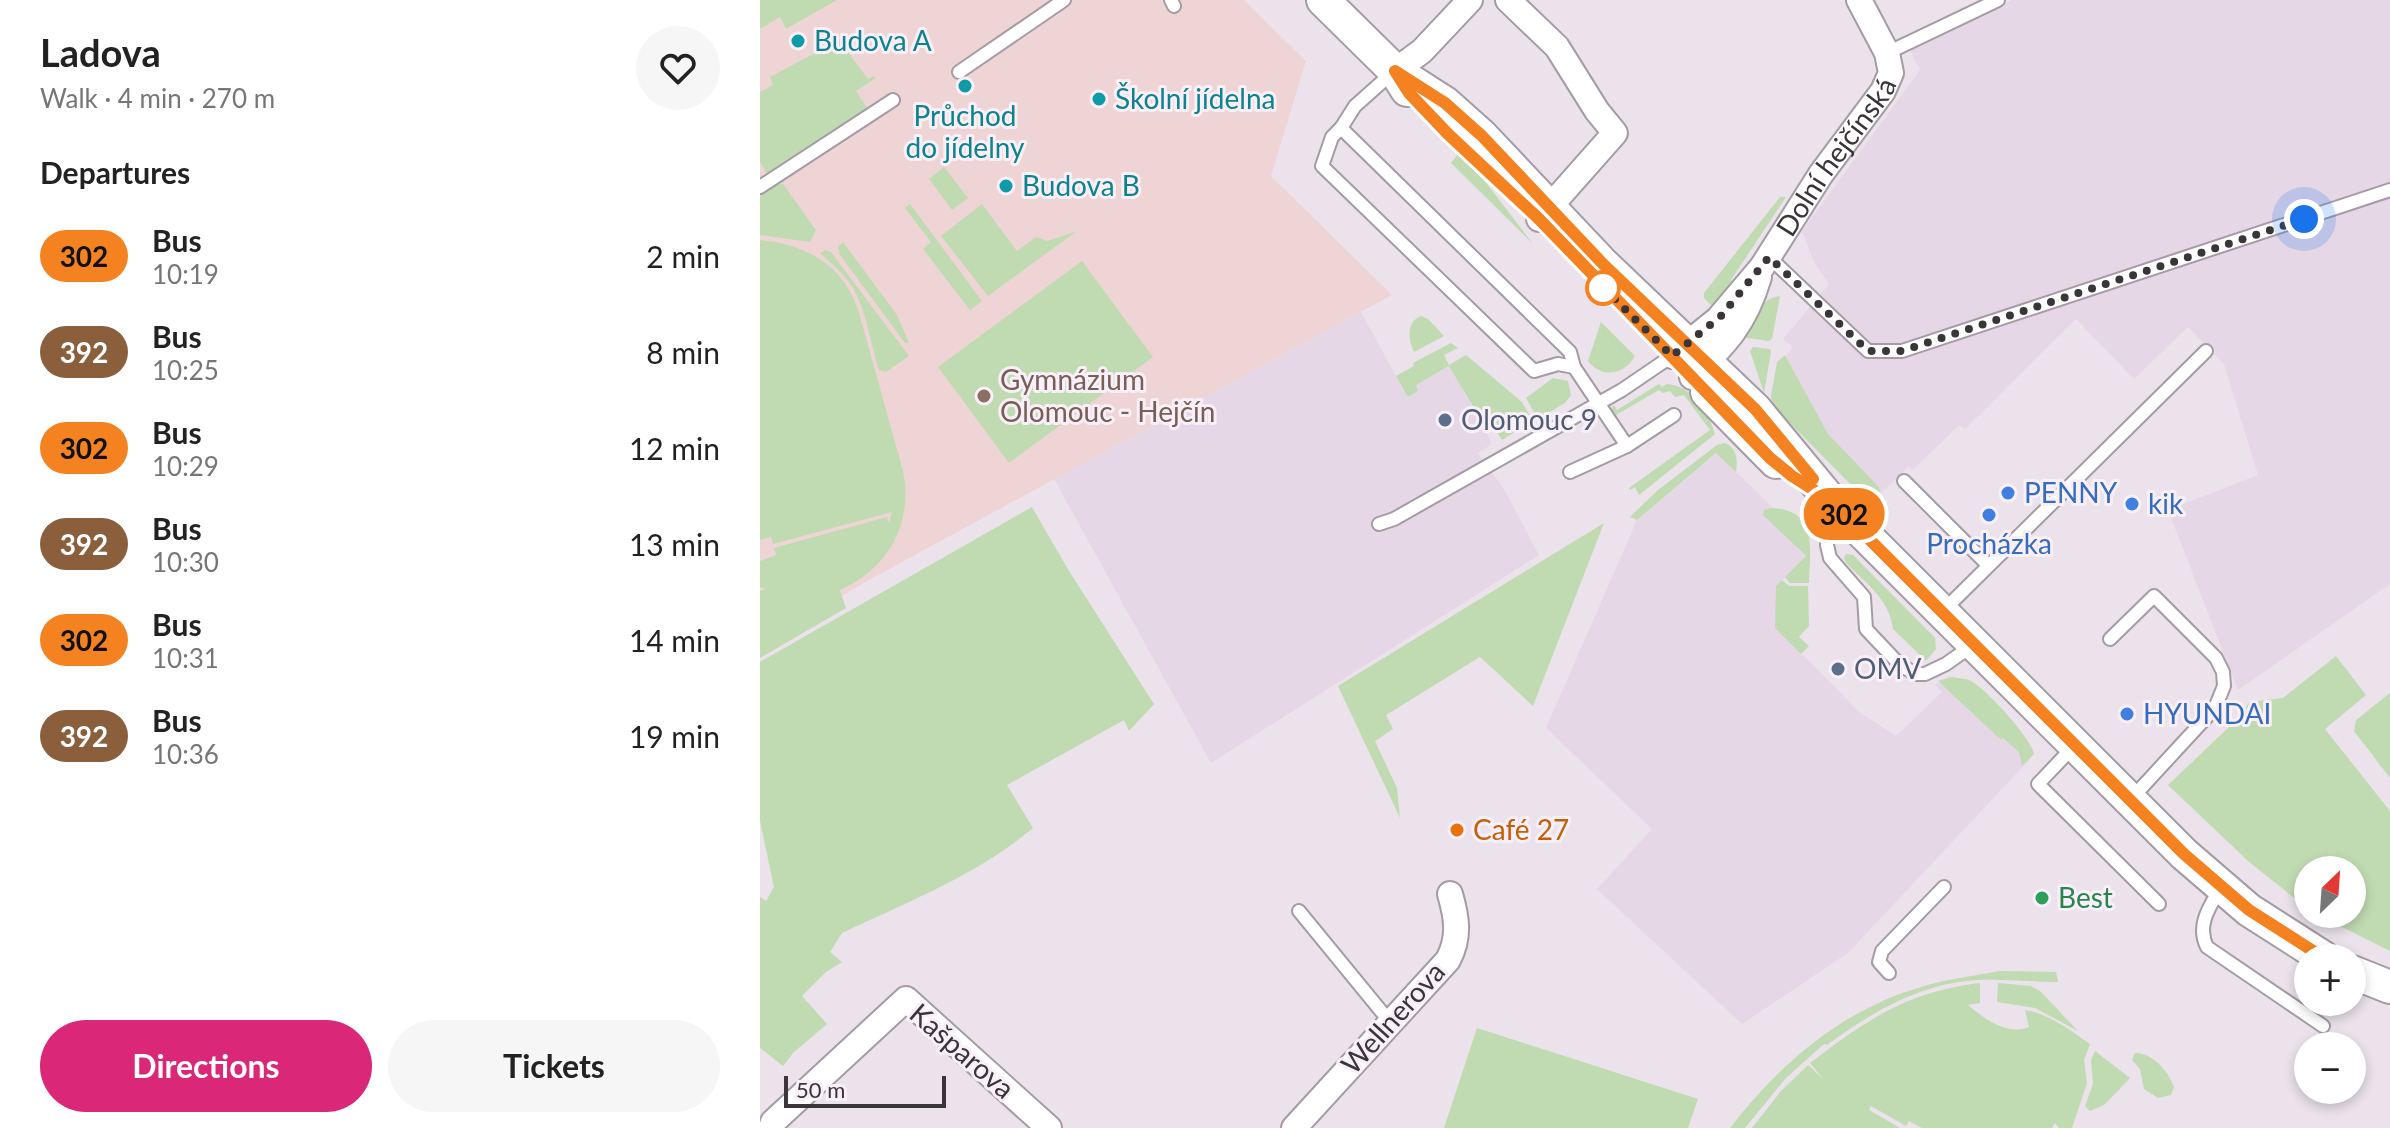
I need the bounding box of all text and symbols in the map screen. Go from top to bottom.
place label: Budova A [814,23,932,57]
button: heart [636,26,720,110]
text: Ladova [40,29,161,75]
marker: Budova A [789,32,807,50]
street label: Dolní hejčínská [1768,72,1903,242]
marker: Průchod do jídelny [956,77,974,95]
place label: Školní jídelna [1115,81,1275,115]
text: Walk · 4 min · 270 m [40,82,275,114]
marker: Školní jídelna [1090,90,1108,108]
place label: Průchod do jídelny [906,98,1025,164]
text: Departures [40,154,190,190]
place label: Budova B [1022,168,1140,202]
marker: Budova B [997,177,1015,195]
your location [2284,199,2324,239]
text: Bus [152,222,202,258]
text: 2 min [646,238,720,274]
text: 302 [60,239,108,273]
text: 10:19 [152,258,219,290]
unlabelled marker [1586,271,1620,305]
text: Bus [152,318,202,354]
text: 8 min [646,334,720,370]
text: 392 [60,335,108,369]
text: 10:25 [152,354,219,386]
place label: Gymnázium Olomouc - Hejčín [1000,362,1215,428]
marker: Gymnázium Olomouc - Hejčín [975,387,993,405]
place label: Olomouc 9 [1461,402,1597,436]
marker: Olomouc 9 [1436,411,1454,429]
text: Bus [152,414,202,450]
text: 12 min [629,430,720,466]
text: 302 [60,431,108,465]
text: 10:29 [152,450,219,482]
place label: PENNY [2024,475,2118,509]
marker: PENNY [1999,484,2017,502]
place label: kik [2148,486,2184,520]
line badge: 302 [1798,488,1890,540]
marker: kik [2123,495,2141,513]
text: 302 [1820,497,1868,531]
marker: Procházka [1980,506,1998,524]
text: Bus [152,510,202,546]
text: 13 min [629,526,720,562]
place label: Procházka [1926,526,2052,560]
text: 392 [60,527,108,561]
text: 10:30 [152,546,219,578]
text: Bus [152,606,202,642]
text: 14 min [629,622,720,658]
text: 302 [60,623,108,657]
text: 10:31 [152,642,219,674]
place label: OMV [1854,651,1921,685]
marker: OMV [1829,660,1847,678]
place label: HYUNDAI [2143,696,2271,730]
text: Bus [152,702,202,738]
marker: HYUNDAI [2118,705,2136,723]
text: 19 min [629,718,720,754]
text: 392 [60,719,108,753]
text: 10:36 [152,738,219,770]
place label: Café 27 [1473,812,1569,846]
marker: Café 27 [1448,821,1466,839]
north arrow [2294,856,2366,928]
map controls [2294,856,2366,1104]
place label: Best [2058,880,2113,914]
marker: Best [2033,889,2051,907]
button: + [2294,944,2366,1016]
street label: Wellnerova [1333,954,1451,1080]
street label: Kašparova [903,996,1022,1105]
button: Directions [40,1020,372,1112]
button: Tickets [388,1020,720,1112]
button: − [2294,1032,2366,1104]
scale bar [784,1072,946,1108]
text: 50 m [796,1076,845,1103]

